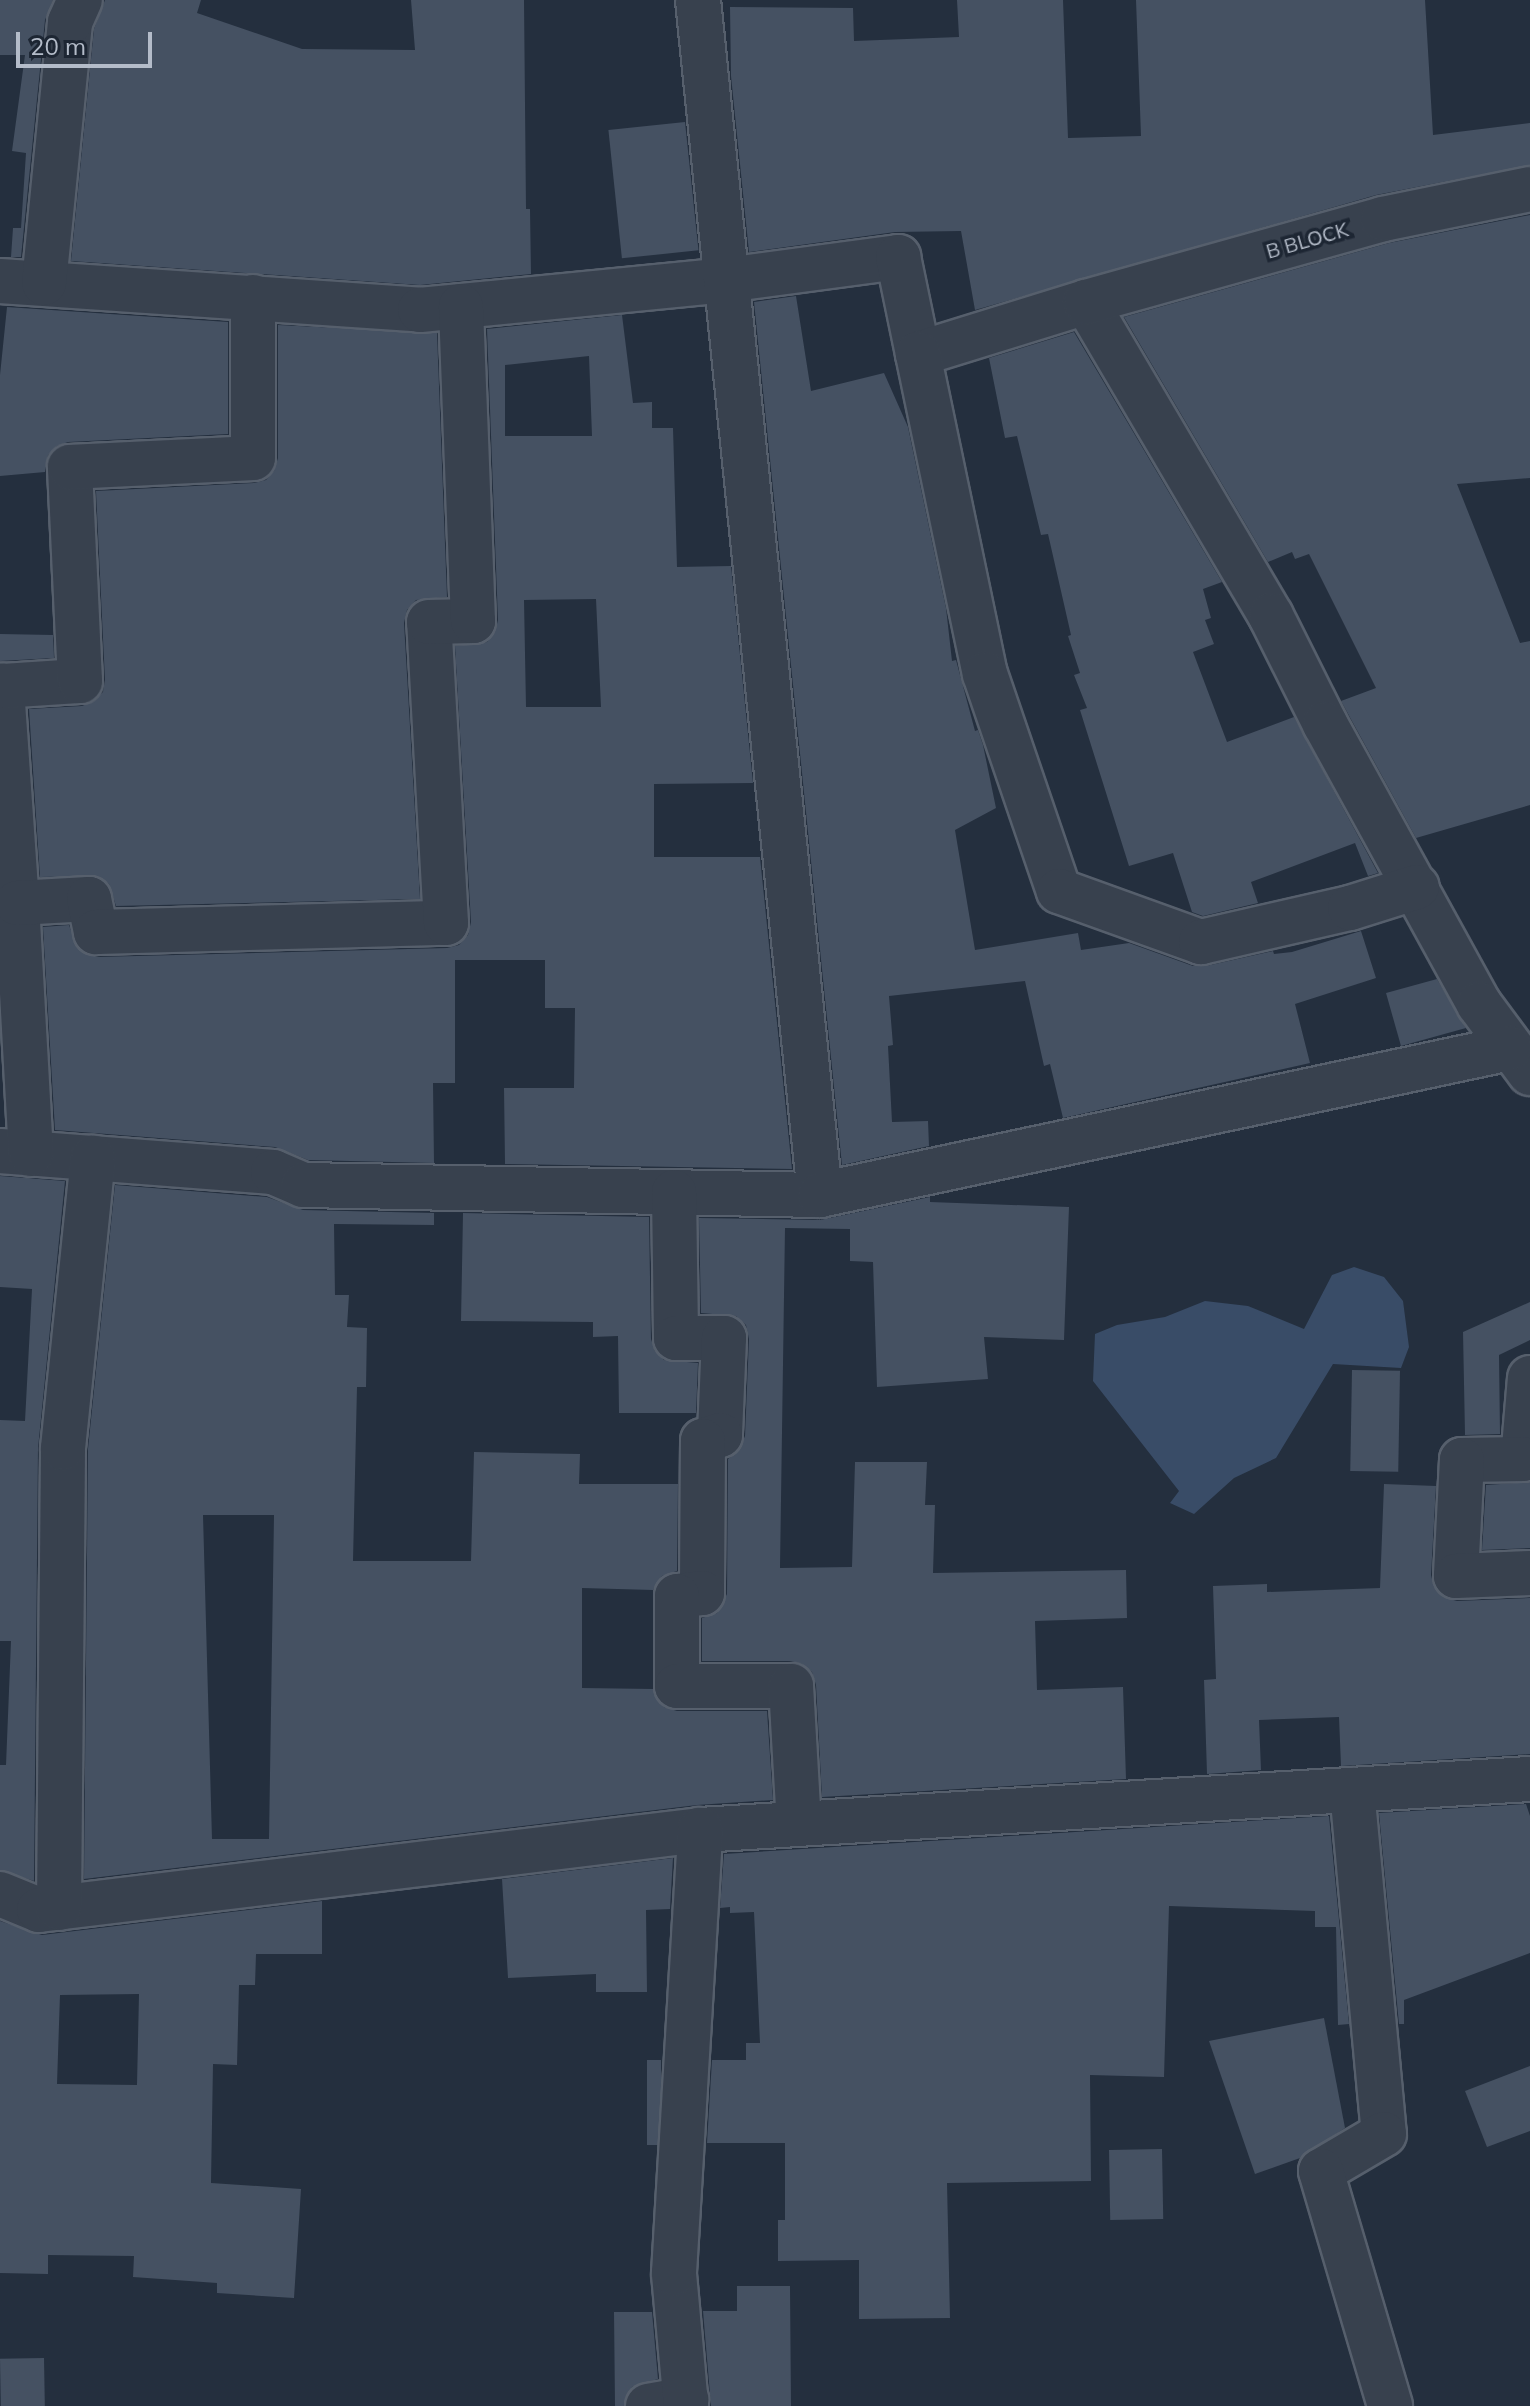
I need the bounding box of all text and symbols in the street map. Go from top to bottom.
scale bar [20,16,156,66]
text: 20 m [30,31,86,61]
street label: B BLOCK [1263,217,1351,263]

